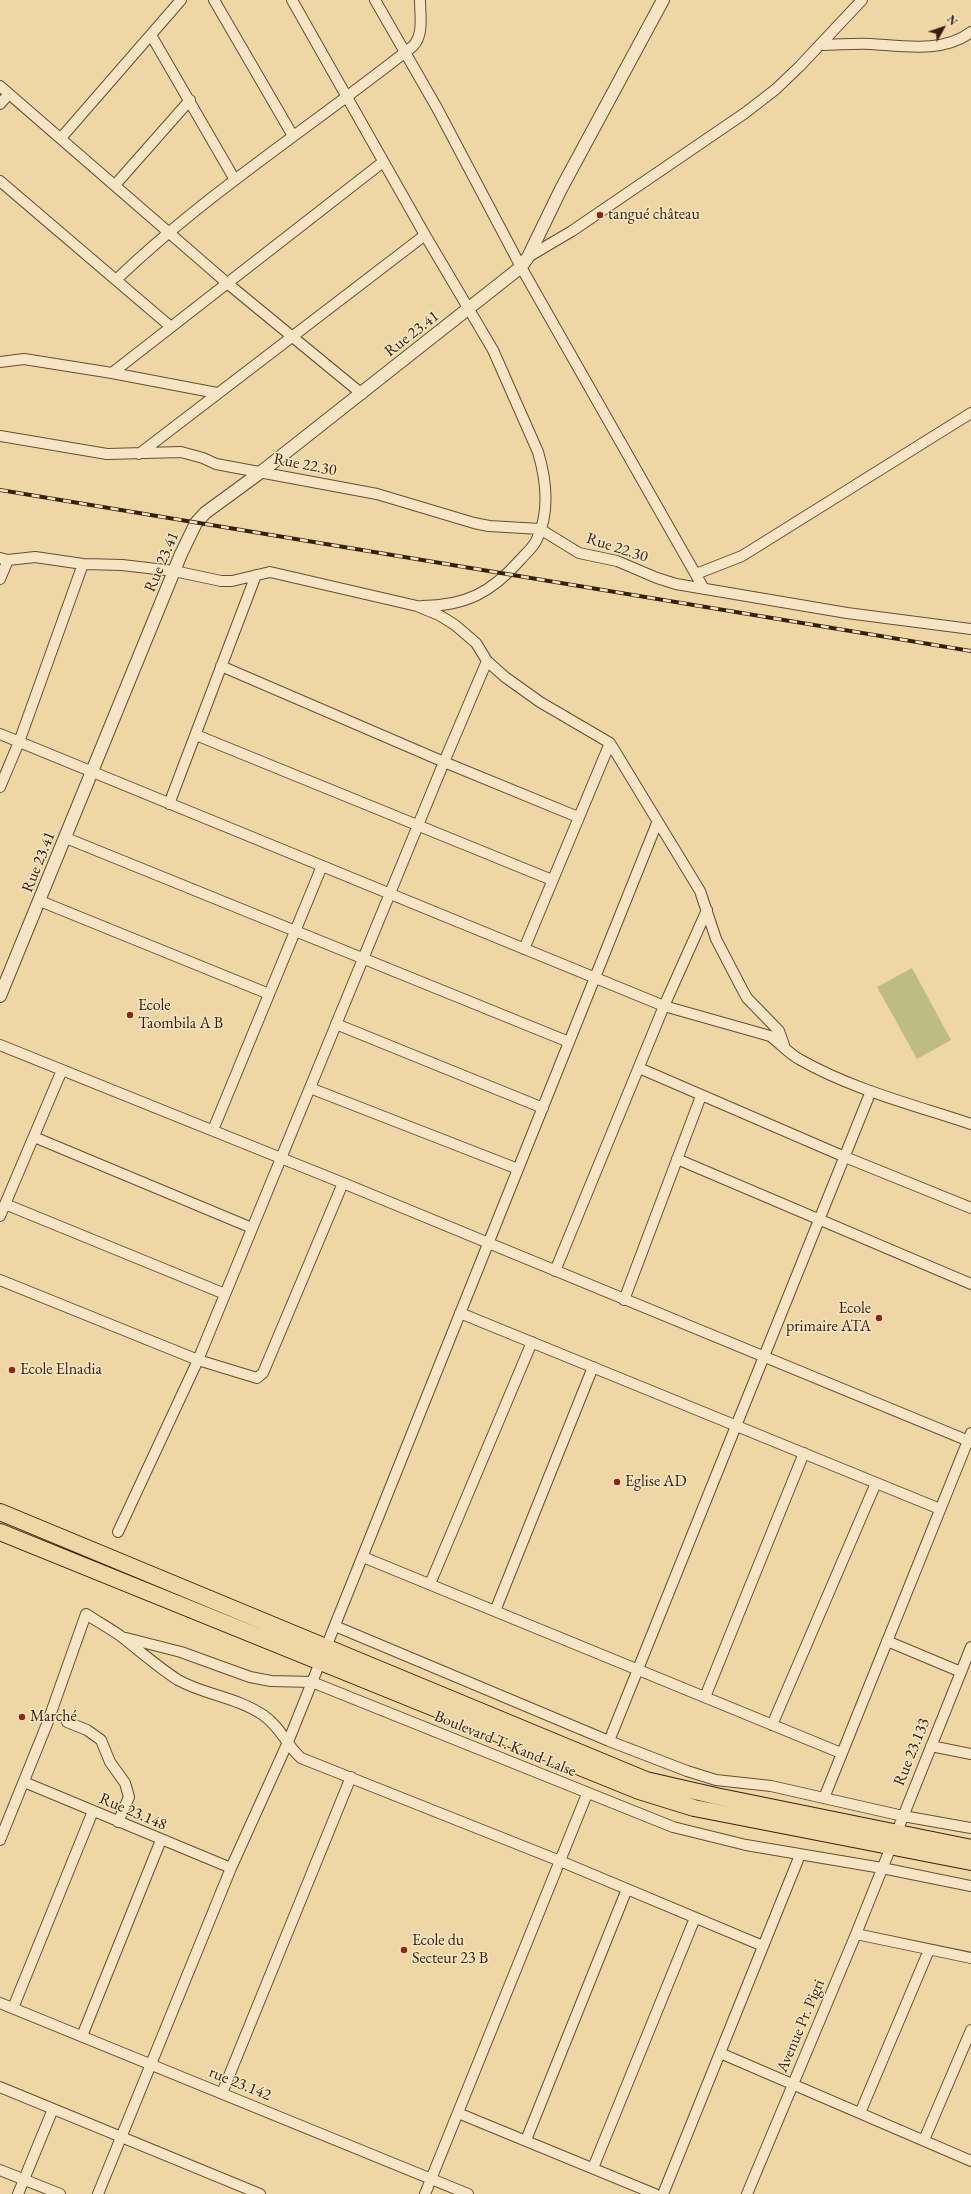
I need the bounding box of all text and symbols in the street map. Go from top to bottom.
north arrow [923,8,963,48]
text: N [944,12,960,28]
place label: tangué château [608,205,700,225]
marker: tangué château [595,210,605,220]
street label: Rue 23.41 [381,307,443,361]
street label: Rue 22.30 [272,450,338,480]
street label: Rue 23.41 [141,529,183,595]
street label: Rue 22.30 [584,529,650,567]
street label: Rue 23.41 [18,829,60,895]
place label: Ecole Taombila A B [138,996,223,1034]
marker: Ecole Taombila A B [125,1010,135,1020]
place label: Ecole primaire ATA [786,1299,871,1337]
marker: Ecole primaire ATA [874,1313,884,1323]
place label: Ecole Elnadia [20,1360,102,1380]
marker: Ecole Elnadia [7,1365,17,1375]
place label: Eglise AD [625,1472,686,1492]
marker: Eglise AD [612,1477,622,1487]
place label: Marché [30,1707,77,1727]
street label: Boulevard T. Kand-Lalse [431,1707,579,1781]
marker: Marché [17,1712,27,1722]
street label: Rue 23.133 [890,1715,934,1789]
street label: Rue 23.148 [96,1789,170,1835]
place label: Ecole du Secteur 23 B [412,1931,488,1969]
marker: Ecole du Secteur 23 B [399,1945,409,1955]
street label: Avenue Pr. Pigri [773,1977,829,2075]
street label: rue 23.142 [206,2063,274,2105]

